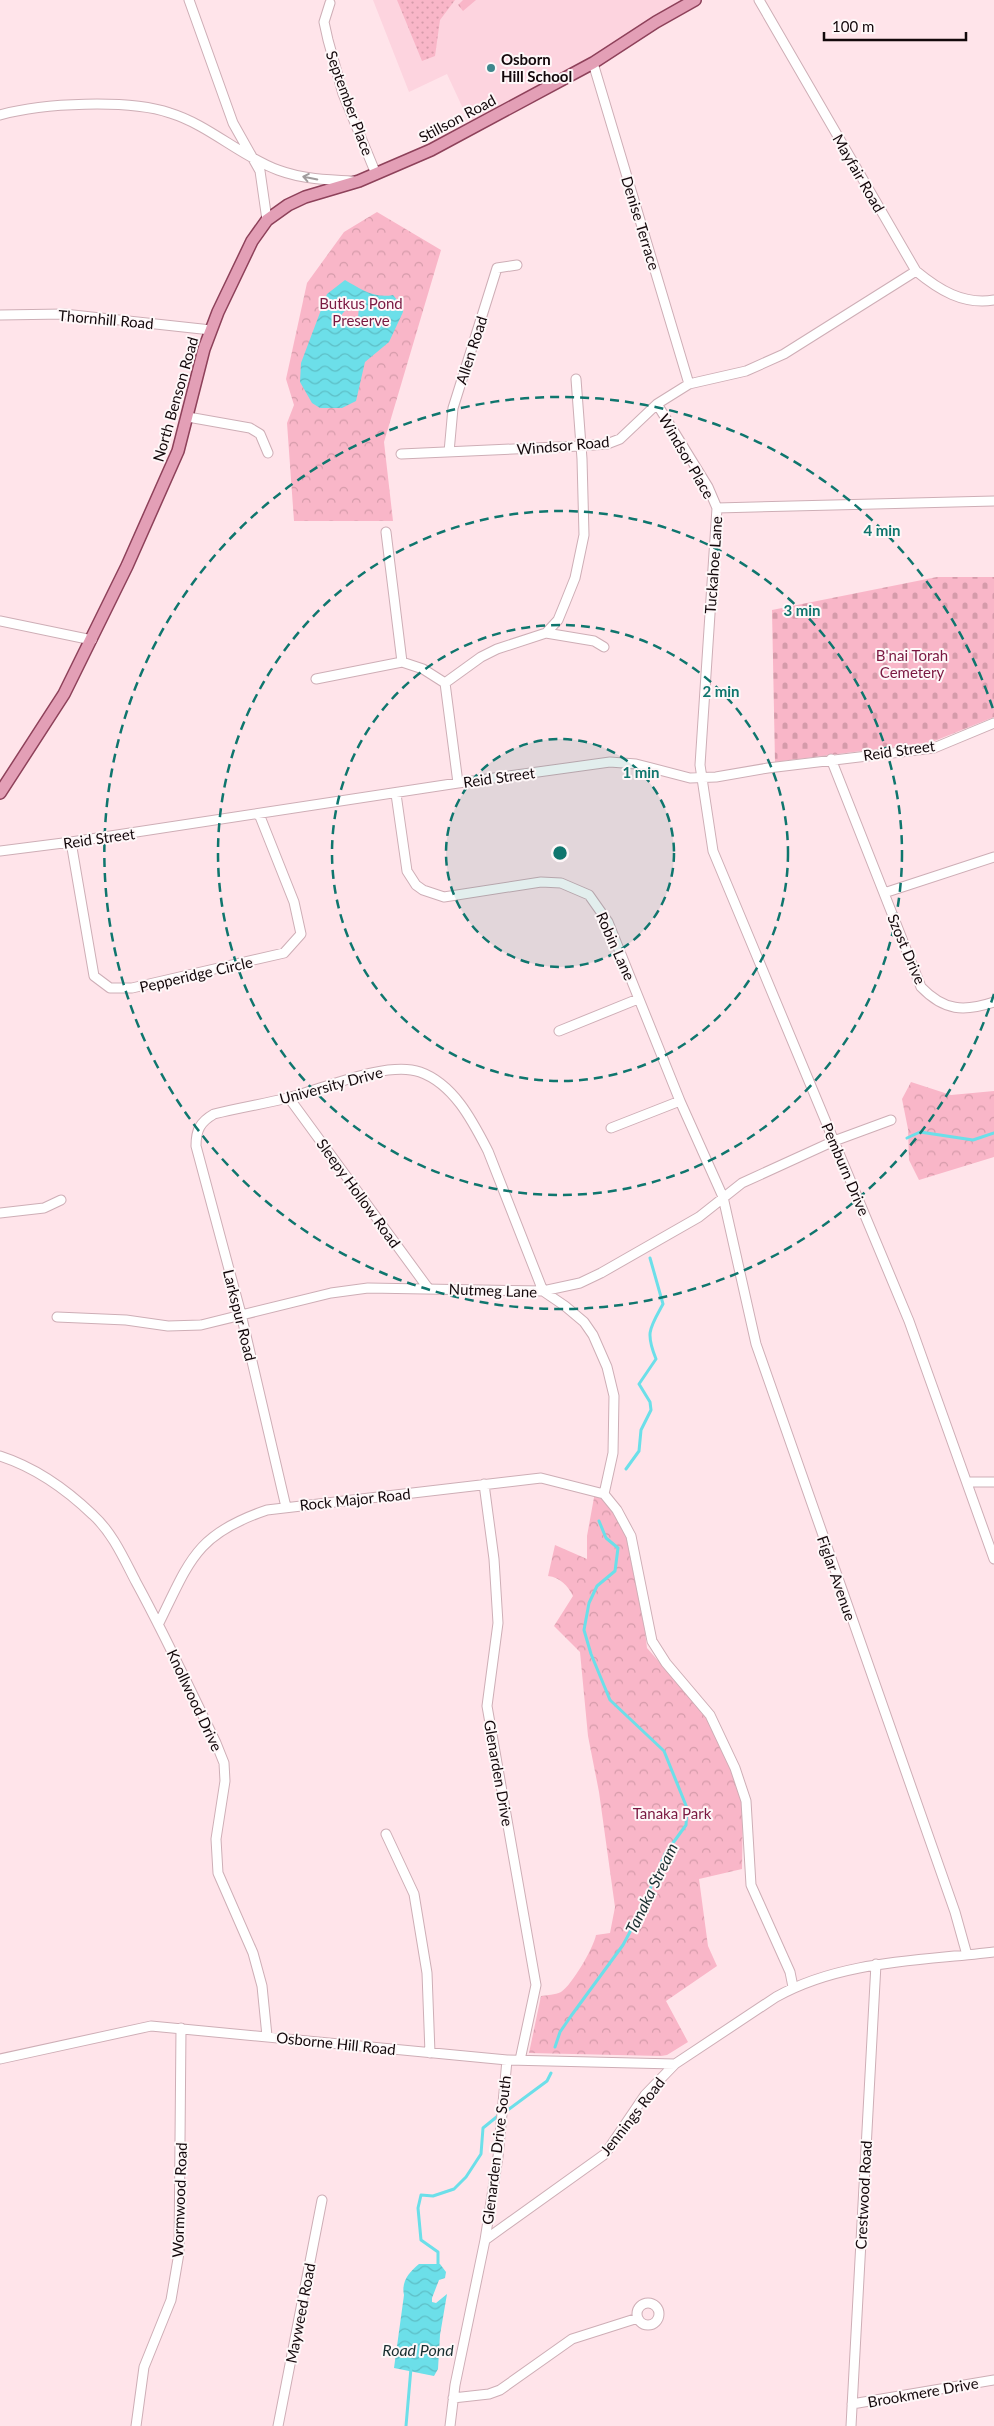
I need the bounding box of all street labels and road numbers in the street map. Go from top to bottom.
street label: September Place [323,48,377,158]
street label: Stillson Road [415,90,499,146]
street label: Mayfair Road [829,131,889,215]
street label: Denise Terrace [618,174,664,272]
street label: Thornhill Road [58,306,154,332]
street label: Allen Road [452,314,490,386]
street label: North Benson Road [149,334,201,464]
street label: Windsor Place [656,410,719,502]
street label: Windsor Road [516,432,610,458]
street label: Tuckahoe Lane [701,515,725,615]
street label: Reid Street [862,736,937,764]
street label: Reid Street [462,763,537,791]
street label: Reid Street [62,824,137,852]
street label: Robin Lane [593,909,639,983]
street label: Szost Drive [884,911,930,987]
street label: Pepperidge Circle [138,952,254,996]
street label: University Drive [277,1063,385,1107]
street label: Pemburn Drive [818,1120,874,1218]
street label: Sleepy Hollow Road [313,1135,405,1251]
street label: Larkspur Road [220,1267,260,1363]
street label: Nutmeg Lane [449,1279,538,1301]
street label: Rock Major Road [299,1484,411,1514]
street label: Figlar Avenue [814,1533,860,1623]
street label: Knollwood Drive [163,1646,227,1754]
street label: Glenarden Drive [481,1718,517,1828]
street label: Osborne Hill Road [275,2028,397,2058]
street label: Jennings Road [596,2073,668,2159]
street label: Glenarden Drive South [478,2074,514,2226]
street label: Crestwood Road [851,2140,875,2250]
street label: Wormwood Road [168,2142,190,2258]
street label: Mayweed Road [281,2261,319,2365]
street label: Brookmere Drive [866,2373,980,2411]

